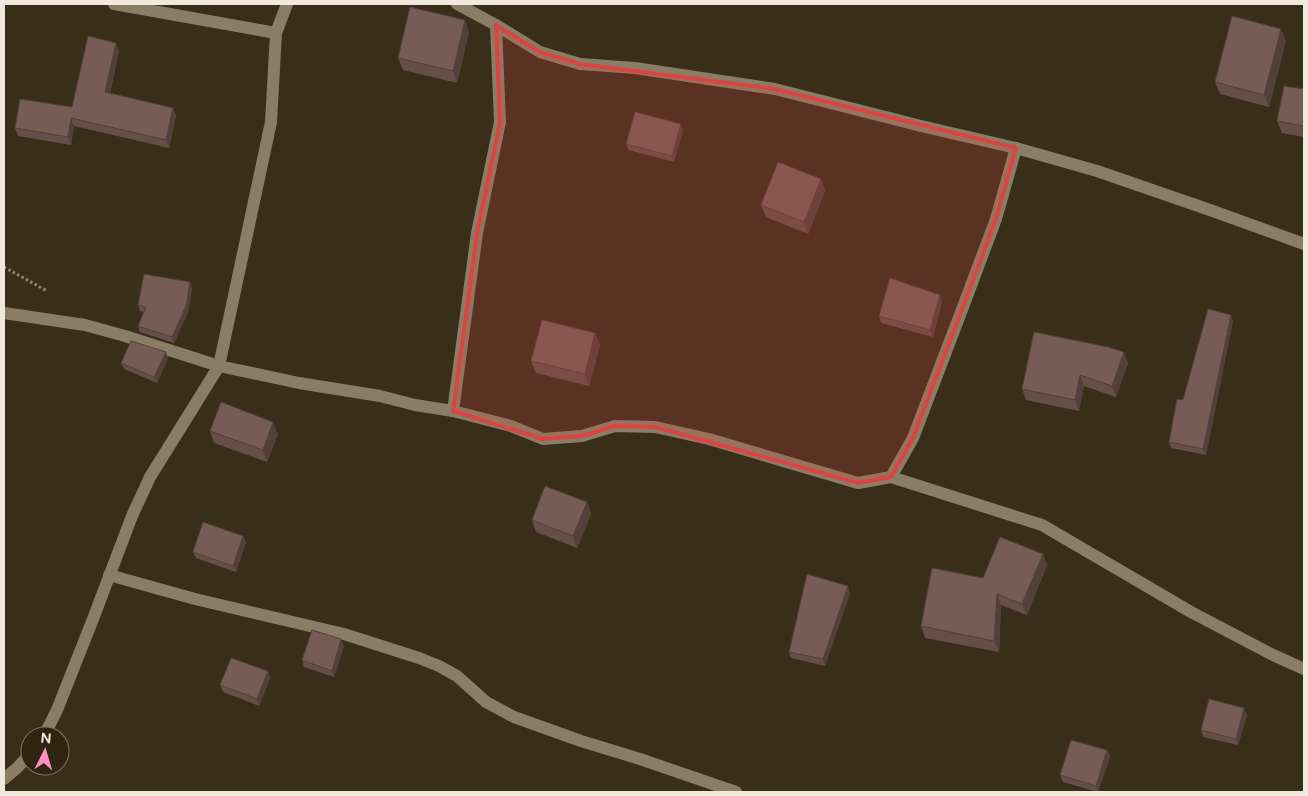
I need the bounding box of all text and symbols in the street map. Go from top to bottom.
north arrow [20,726,70,776]
text: N [40,730,52,747]

